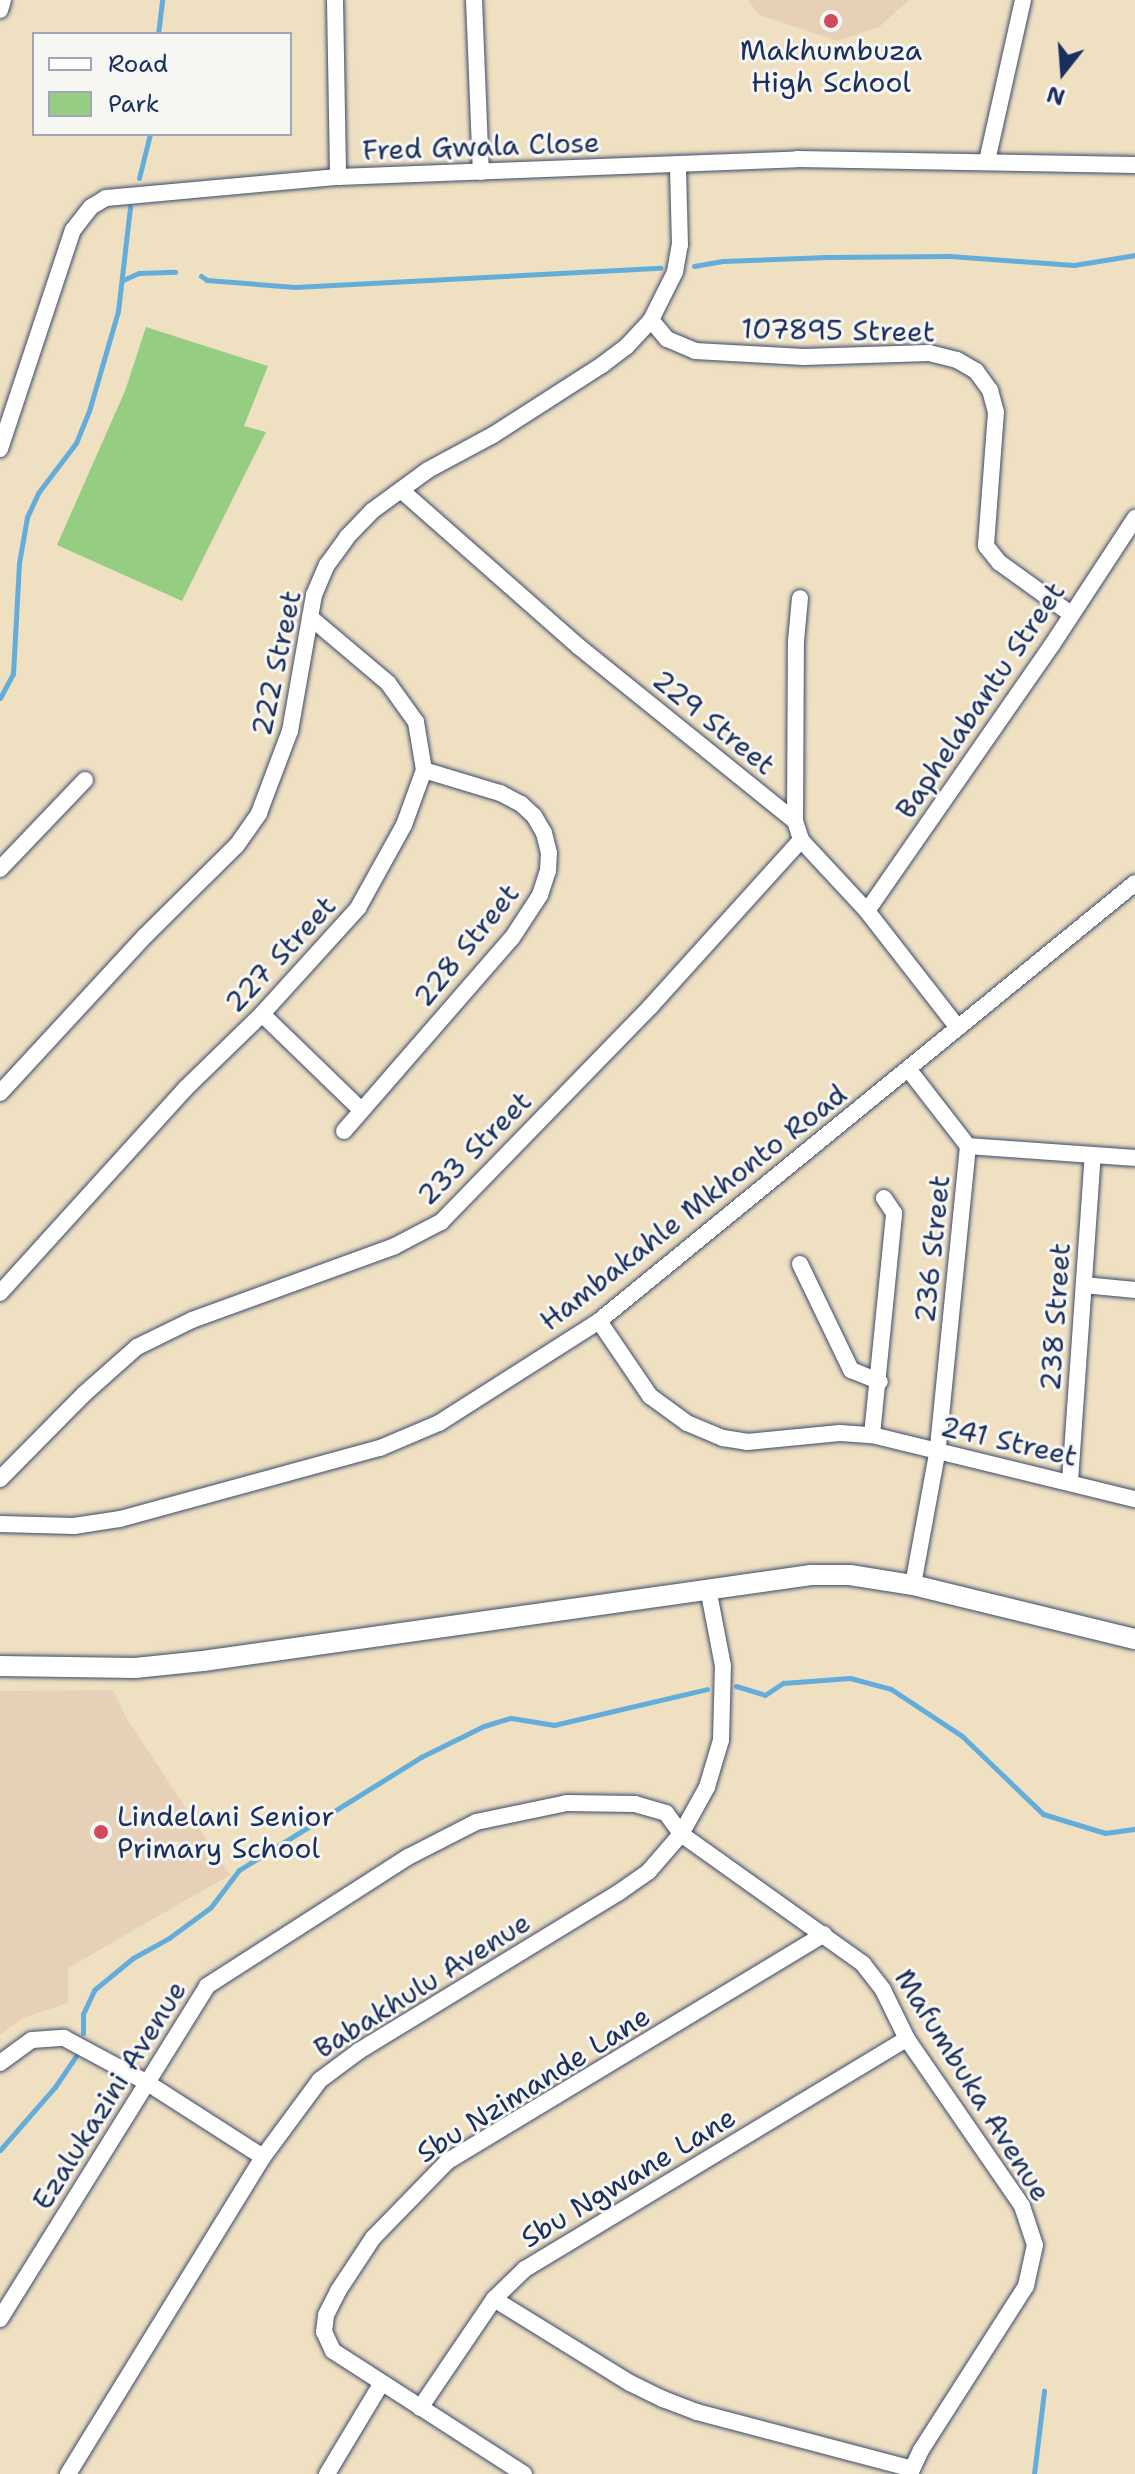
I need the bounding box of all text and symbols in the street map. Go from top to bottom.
marker: Makhumbuza High School [822,12,840,30]
legend [32,32,292,136]
north arrow [1023,32,1103,112]
place label: Makhumbuza High School [740,33,922,99]
text: Road [108,48,168,80]
text: N [1043,79,1068,112]
text: Park [108,88,160,120]
street label: Fred Gwala Close [362,125,600,167]
street label: 107895 Street [741,312,935,348]
street label: Baphelabantu Street [888,575,1072,825]
street label: 222 Street [244,587,308,739]
street label: 229 Street [646,662,782,782]
street label: 228 Street [406,877,526,1013]
street label: 227 Street [217,889,343,1019]
street label: Hambakahle Mkhonto Road [533,1077,853,1337]
street label: 233 Street [410,1084,538,1212]
street label: 236 Street [908,1173,956,1325]
street label: 238 Street [1033,1242,1077,1392]
street label: 241 Street [937,1409,1081,1473]
place label: Lindelani Senior Primary School [117,1799,334,1865]
marker: Lindelani Senior Primary School [92,1823,110,1841]
street label: Babakhulu Avenue [308,1905,536,2065]
street label: Mafumbuka Avenue [888,1963,1058,2207]
street label: Ezalukazini Avenue [25,1974,193,2216]
street label: Sbu Nzimande Lane [410,1999,656,2169]
street label: Sbu Ngwane Lane [515,2100,741,2254]

